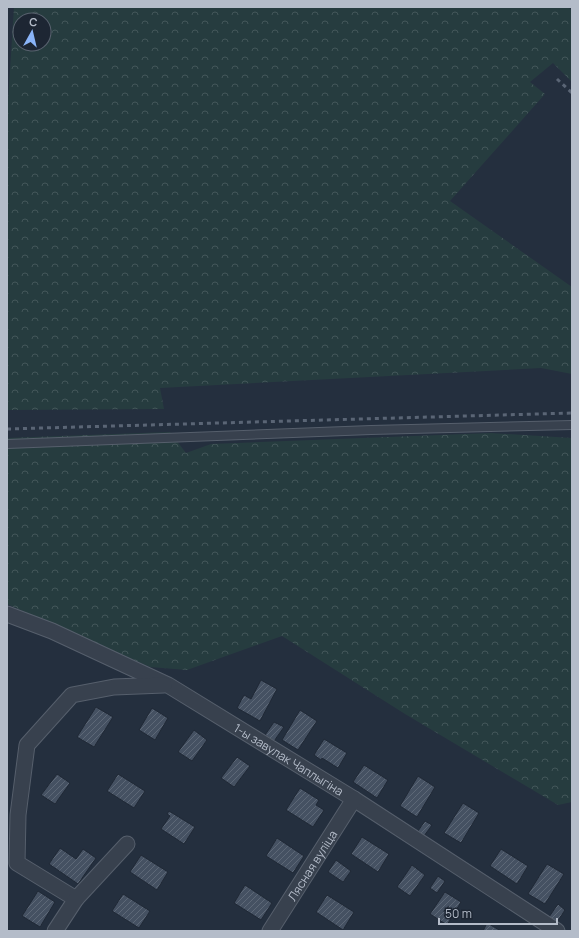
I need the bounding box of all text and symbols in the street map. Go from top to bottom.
north arrow [12,12,52,52]
text: С [28,14,39,30]
street label: 1-ы завулак Чаплыгіна [231,719,347,799]
street label: Лясная вуліца [283,827,341,904]
scale bar [439,900,557,926]
text: 50 m [445,905,472,922]

